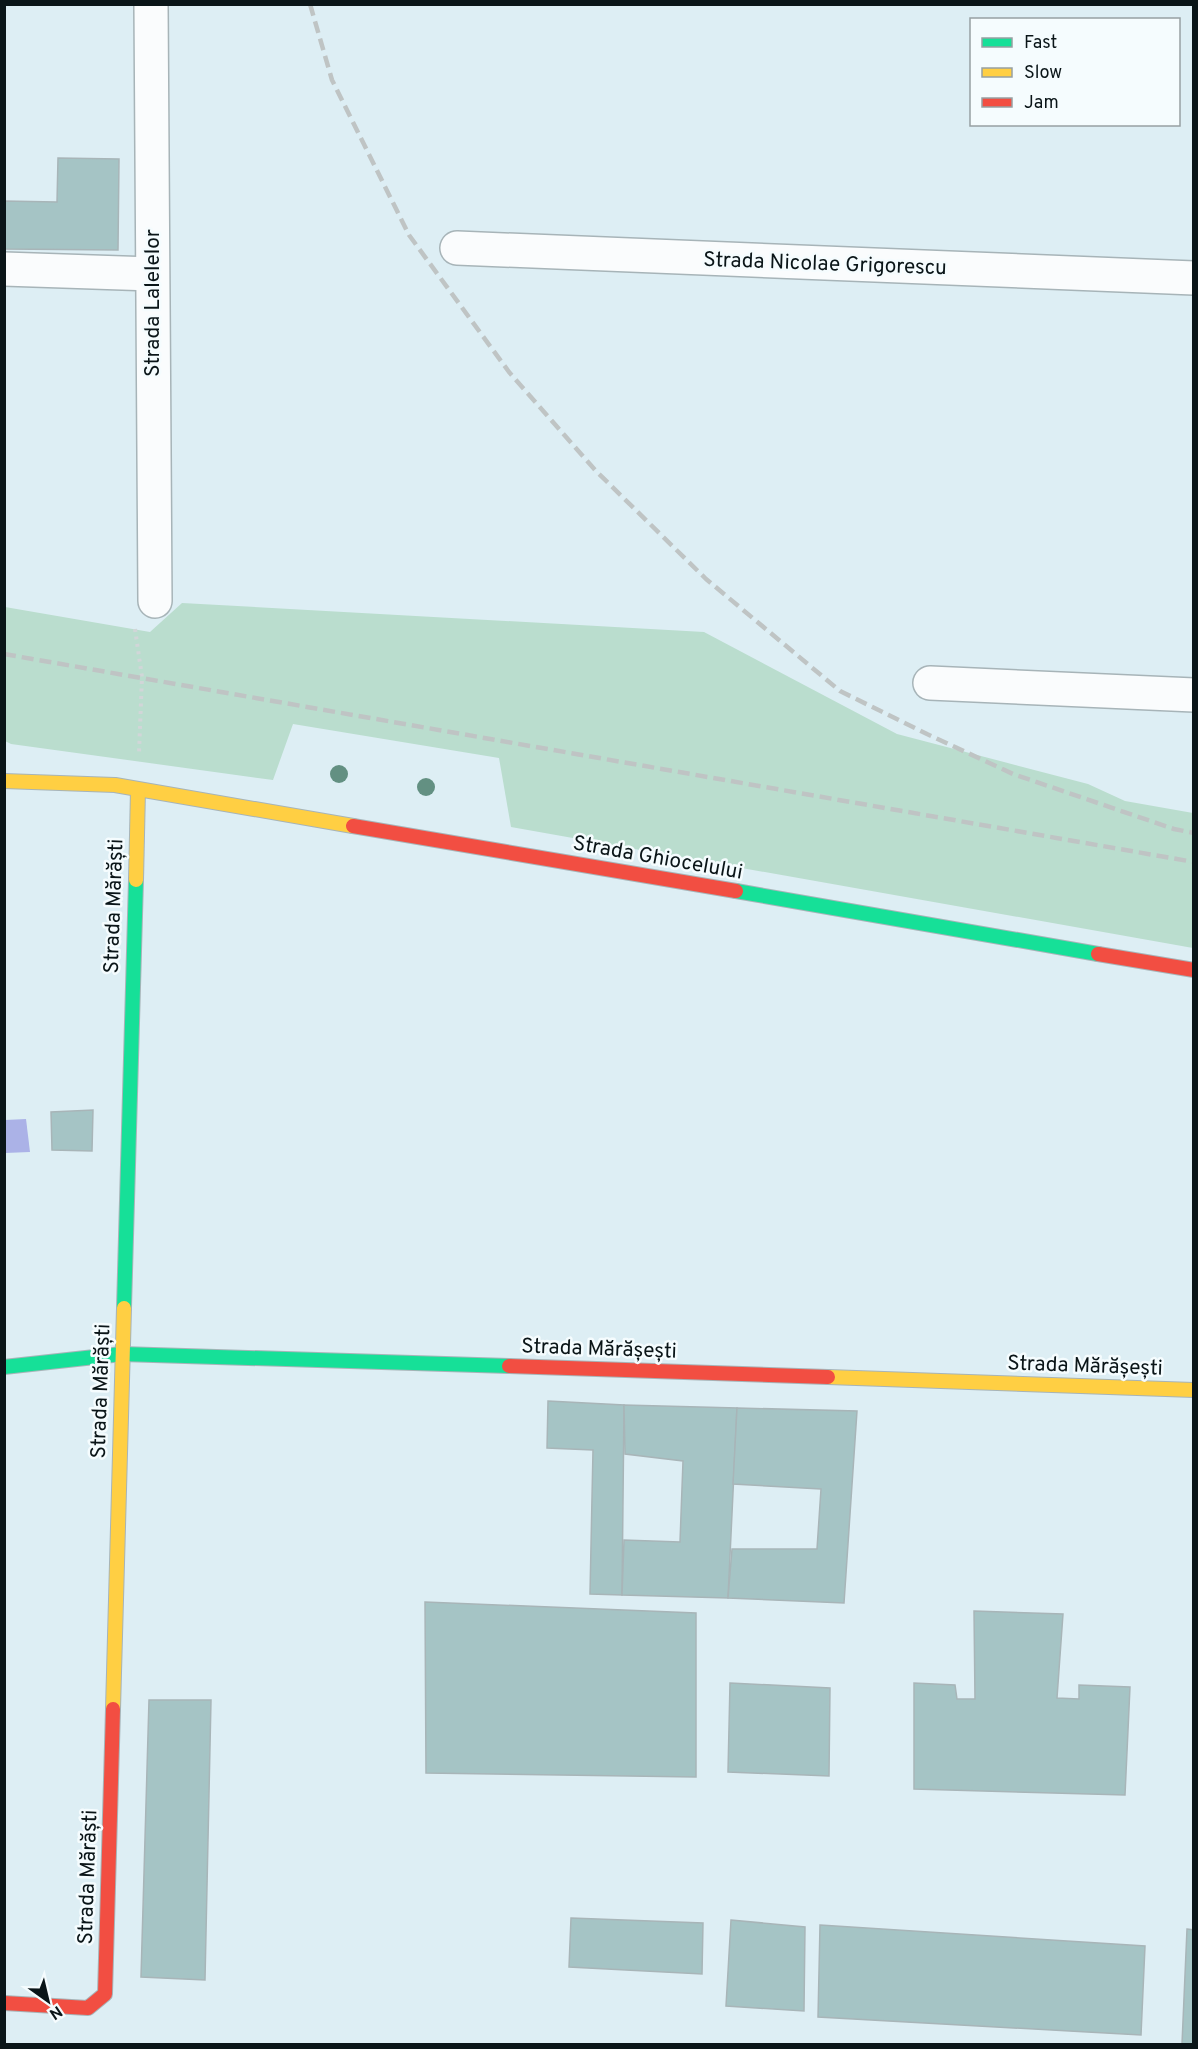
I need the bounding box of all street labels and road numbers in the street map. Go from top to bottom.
street label: Strada Lalelelor [140,229,167,377]
street label: Strada Nicolae Grigorescu [703,247,947,282]
street label: Strada Ghiocelului [571,830,745,887]
street label: Strada Mărăști [99,838,130,974]
street label: Strada Mărăști [86,1323,117,1459]
street label: Strada Mărășești [521,1333,677,1366]
street label: Strada Mărășești [1007,1350,1163,1383]
street label: Strada Mărăști [73,1809,104,1945]

